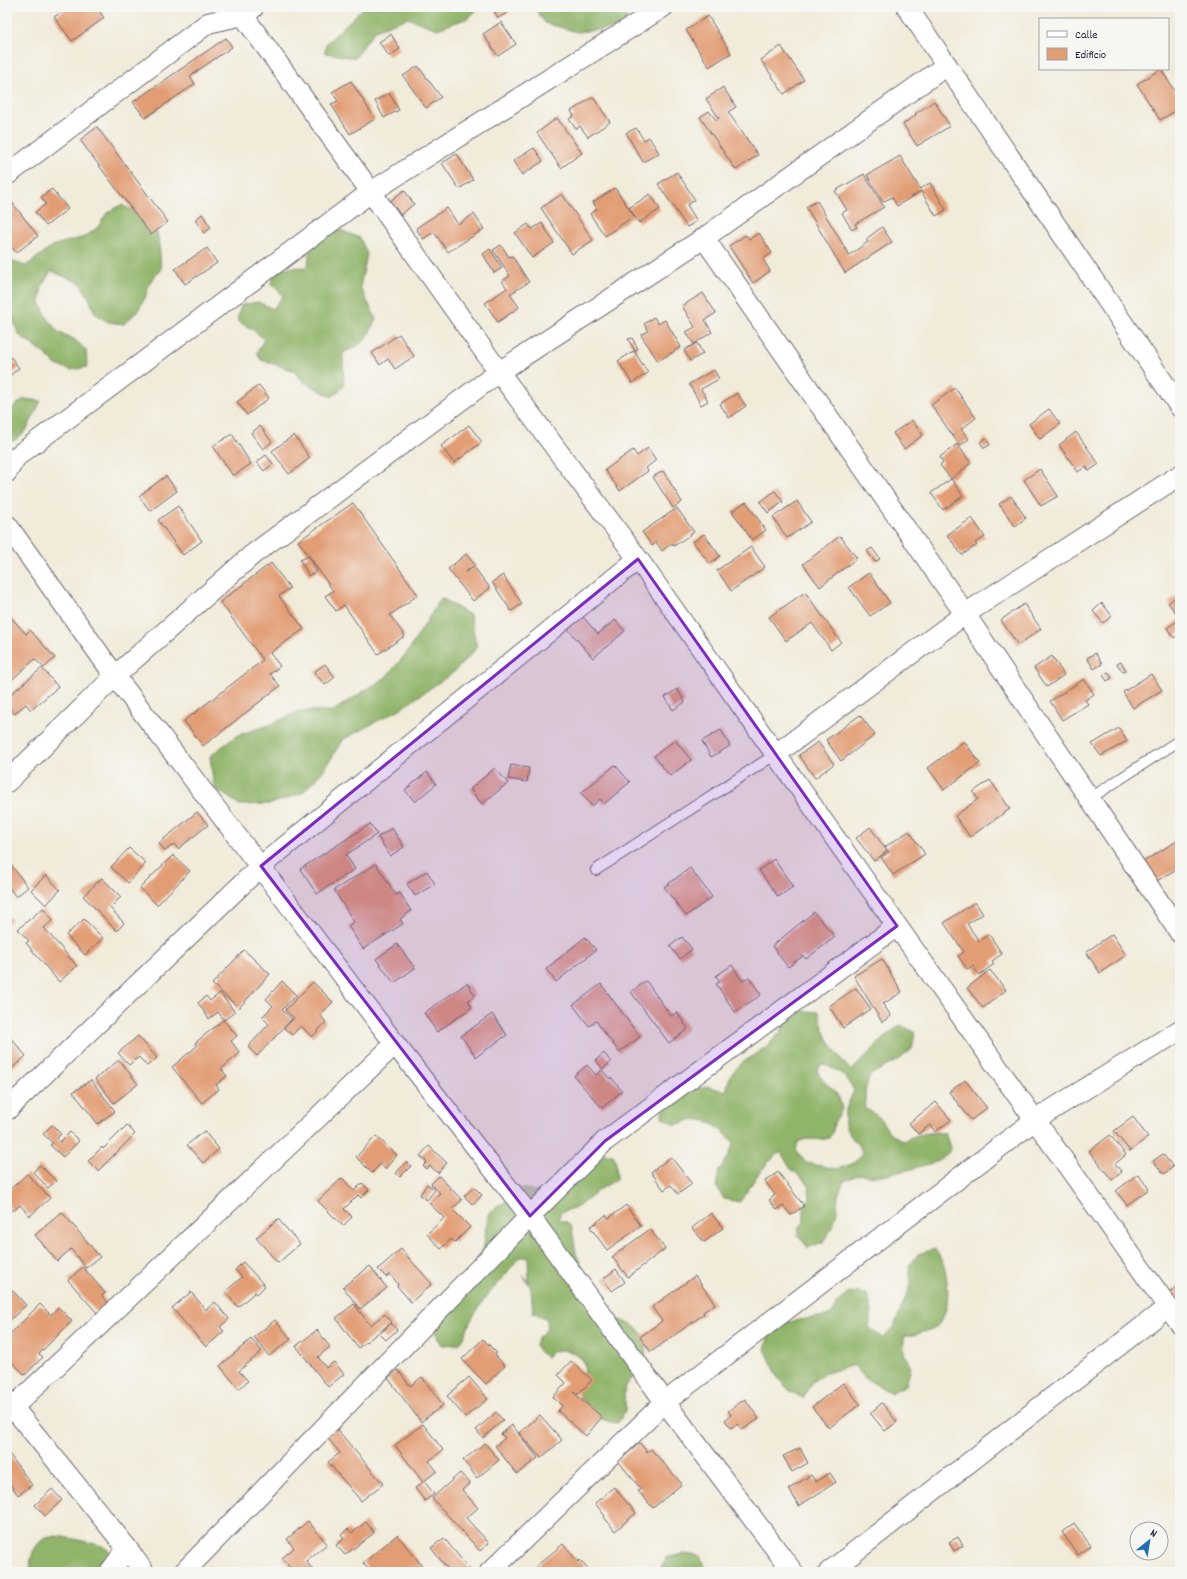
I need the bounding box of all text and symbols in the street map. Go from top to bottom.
legend [1039,18,1169,70]
text: Calle [1075,27,1098,44]
text: Edificio [1075,47,1106,64]
north arrow [1129,1521,1169,1561]
text: N [1147,1526,1160,1543]

